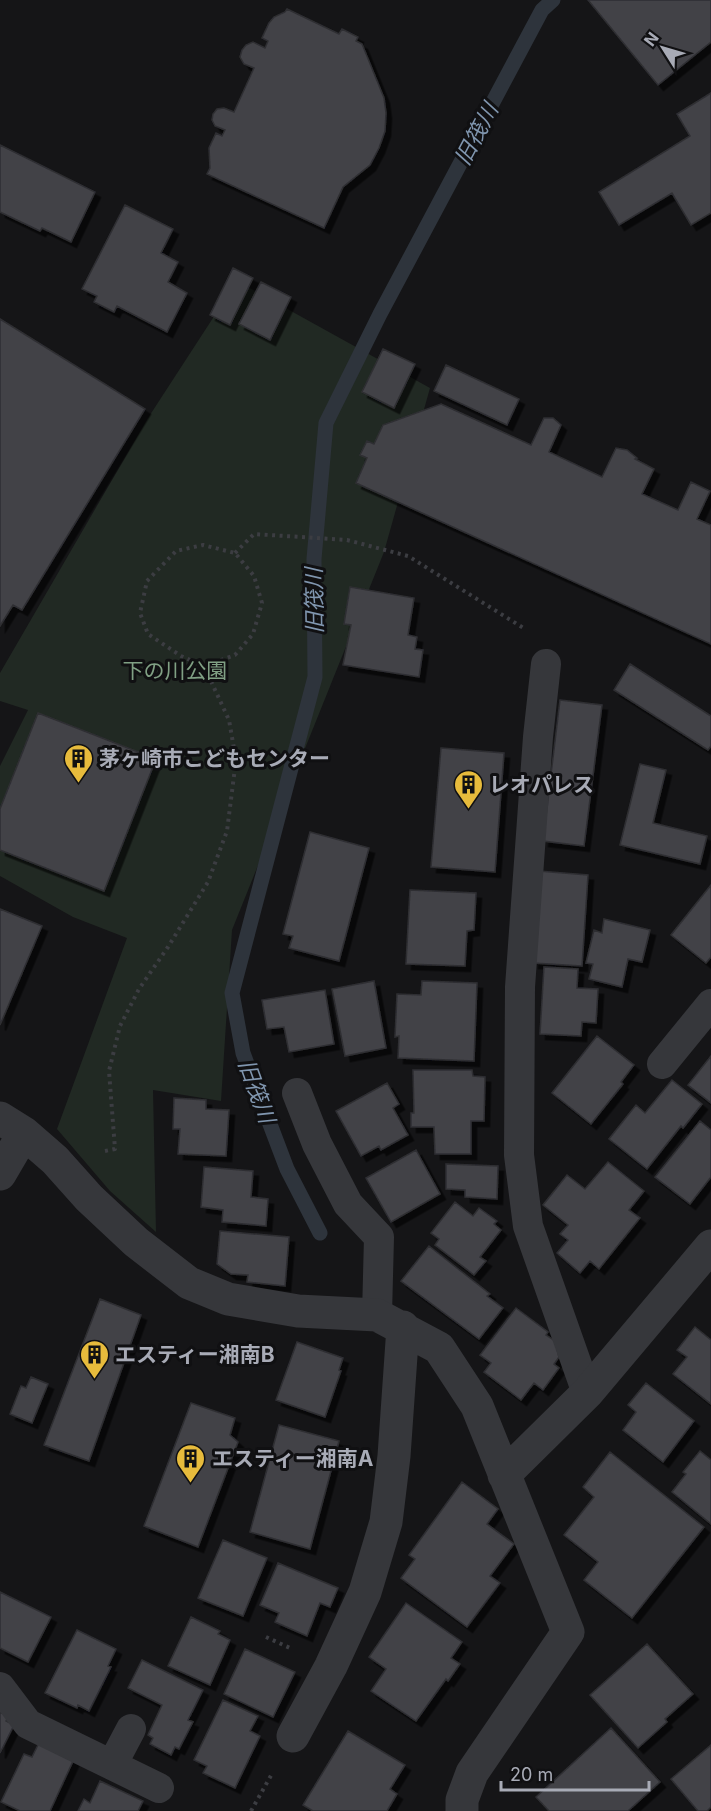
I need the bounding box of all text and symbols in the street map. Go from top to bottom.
north arrow [633,18,693,78]
text: N [639,28,663,50]
water label: 旧筏川 [449,97,504,169]
water label: 旧筏川 [300,566,328,634]
park label: 下の川公園 [123,658,228,683]
building icon: 茅ヶ崎市こどもセンター [62,742,94,784]
place label: 茅ヶ崎市こどもセンター [99,746,330,771]
building icon: レオパレス [452,768,484,810]
place label: レオパレス [489,772,594,797]
water label: 旧筏川 [233,1056,281,1128]
building icon: エスティー湘南B [78,1338,110,1380]
place label: エスティー湘南B [115,1342,275,1367]
building icon: エスティー湘南A [175,1442,207,1484]
place label: エスティー湘南A [212,1446,374,1471]
scale bar [501,1754,650,1792]
text: 20 m [510,1764,553,1785]

